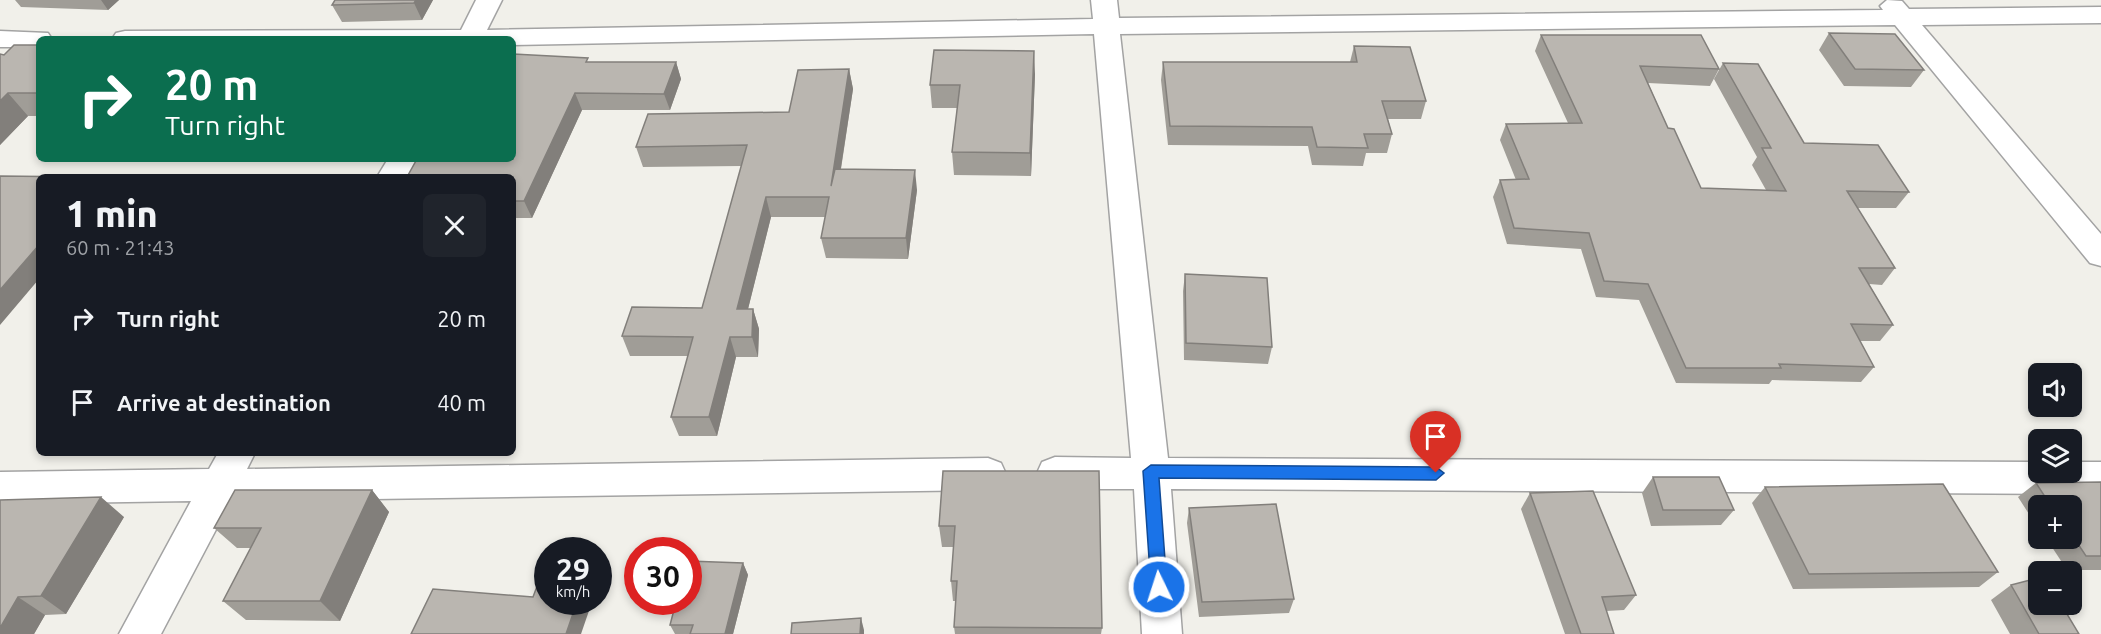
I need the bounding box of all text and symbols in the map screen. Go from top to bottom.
icon: right [66,60,144,138]
text: 20 m [165,61,259,108]
text: Turn right [165,110,285,140]
text: 1 min [66,193,158,234]
button: close [423,194,486,257]
text: 60 m · 21:43 [66,236,175,259]
icon: right [66,302,99,335]
text: Turn right [117,306,219,331]
text: 20 m [437,306,486,331]
map controls [2028,363,2082,615]
button: sound [2028,363,2082,417]
icon: arrive [66,386,99,419]
text: Arrive at destination [117,390,331,415]
text: 40 m [437,390,486,415]
pin [1410,411,1461,473]
icon: arrive [1419,420,1452,453]
button: layers [2028,429,2082,483]
button: + [2028,495,2082,549]
speed limit sign: 30 [624,537,702,615]
text: 29 [556,552,590,586]
position arrow [1127,555,1191,619]
button: − [2028,561,2082,615]
text: km/h [556,583,590,600]

